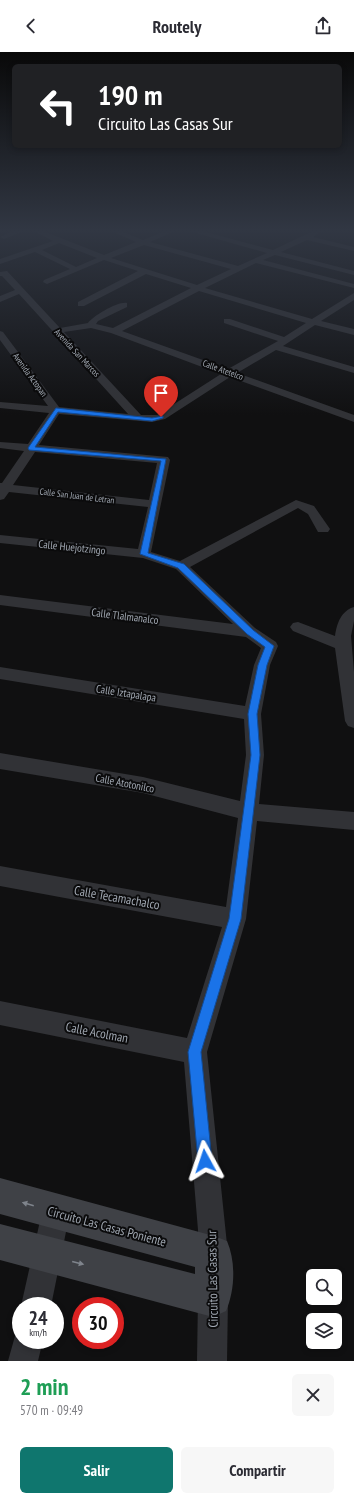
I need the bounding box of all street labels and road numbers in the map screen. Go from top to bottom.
street label: Avenida San Marcos [52,326,102,379]
street label: Avenida Actopan [11,351,50,399]
street label: Calle Atetelco [201,357,245,382]
street label: Calle San Juan de Letran [39,485,115,506]
street label: Calle Huejotzingo [38,537,106,558]
street label: Calle Tlalmanalco [91,605,159,627]
street label: Calle Iztapalapa [95,681,157,705]
street label: Calle Atotonilco [94,770,156,796]
street label: Calle Tecamachalco [73,882,161,913]
street label: Calle Acolman [64,1018,130,1047]
street label: Circuito Las Casas Poniente [46,1202,168,1250]
street label: Circuito Las Casas Sur [203,1230,222,1328]

